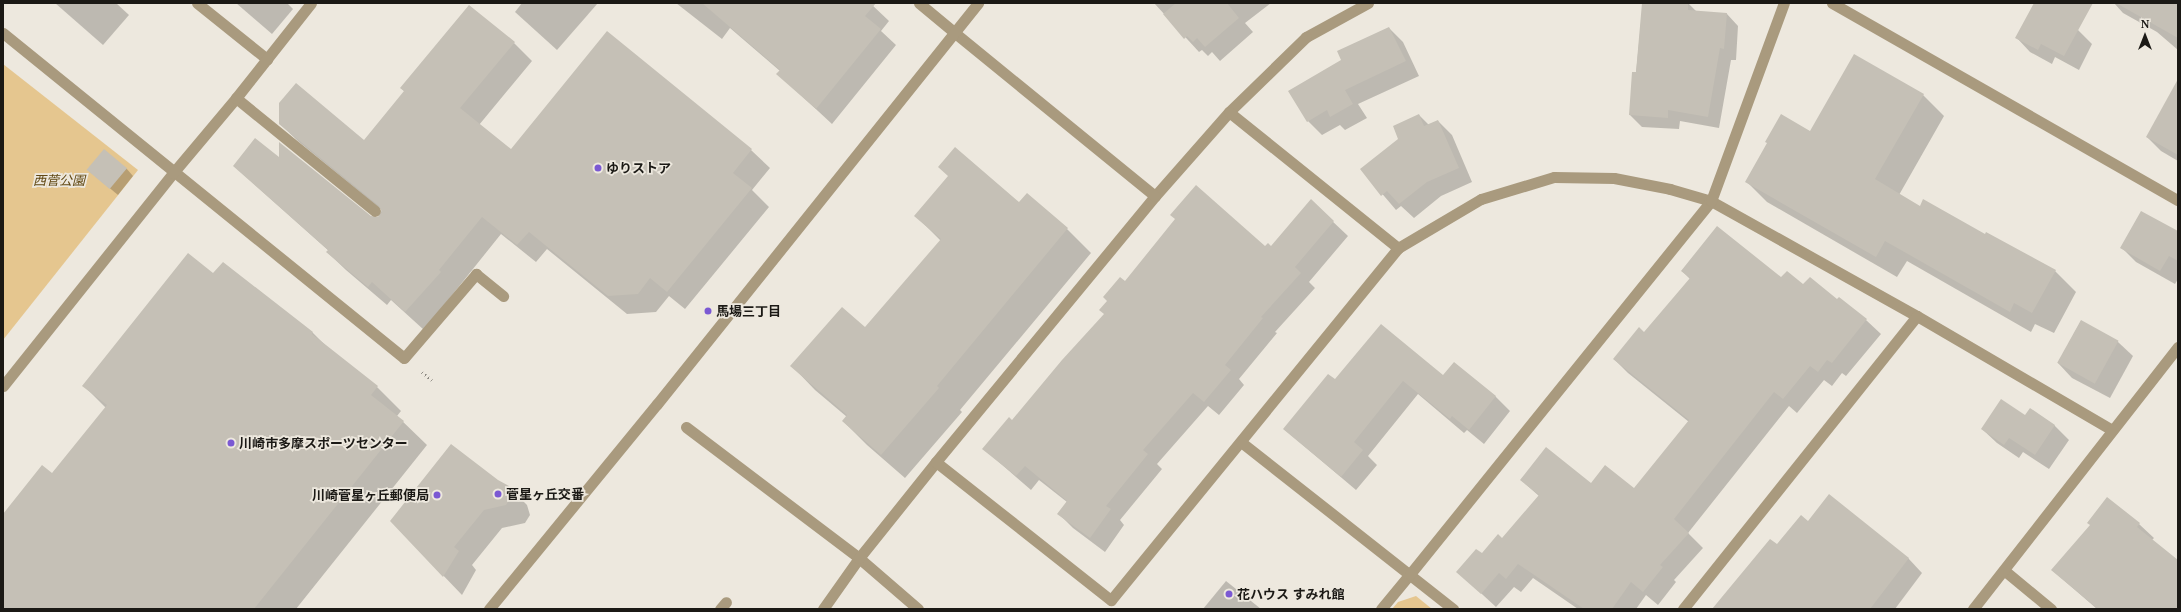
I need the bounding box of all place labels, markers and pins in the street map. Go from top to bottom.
place label: ゆりストア [606,160,671,176]
marker: ゆりストア [593,163,603,173]
place label: 馬場三丁目 [716,303,781,319]
marker: 馬場三丁目 [703,306,713,316]
place label: 川崎市多摩スポーツセンター [239,435,408,451]
marker: 川崎市多摩スポーツセンター [226,438,236,448]
place label: 菅星ヶ丘交番 [506,486,584,502]
place label: 川崎菅星ヶ丘郵便局 [312,487,429,503]
marker: 菅星ヶ丘交番 [493,489,503,499]
marker: 川崎菅星ヶ丘郵便局 [432,490,442,500]
place label: 花ハウス すみれ館 [1237,586,1344,602]
marker: 花ハウス すみれ館 [1224,589,1234,599]

